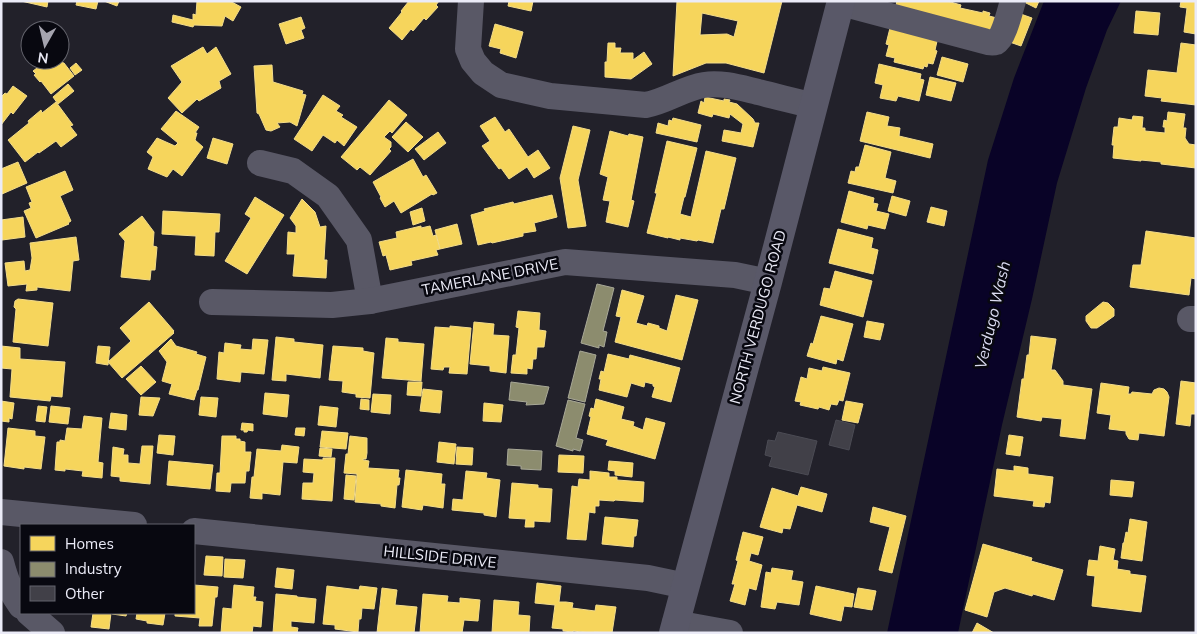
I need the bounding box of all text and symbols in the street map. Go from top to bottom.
north arrow [20,20,70,70]
text: N [37,48,50,68]
street label: NORTH VERDUGO ROAD [725,228,790,406]
street label: TAMERLANE DRIVE [420,254,560,299]
water label: Verdugo Wash [970,259,1014,371]
legend [20,524,195,614]
text: Homes [65,534,114,553]
street label: HILLSIDE DRIVE [383,541,498,572]
text: Industry [65,559,122,578]
text: Other [65,584,105,603]

